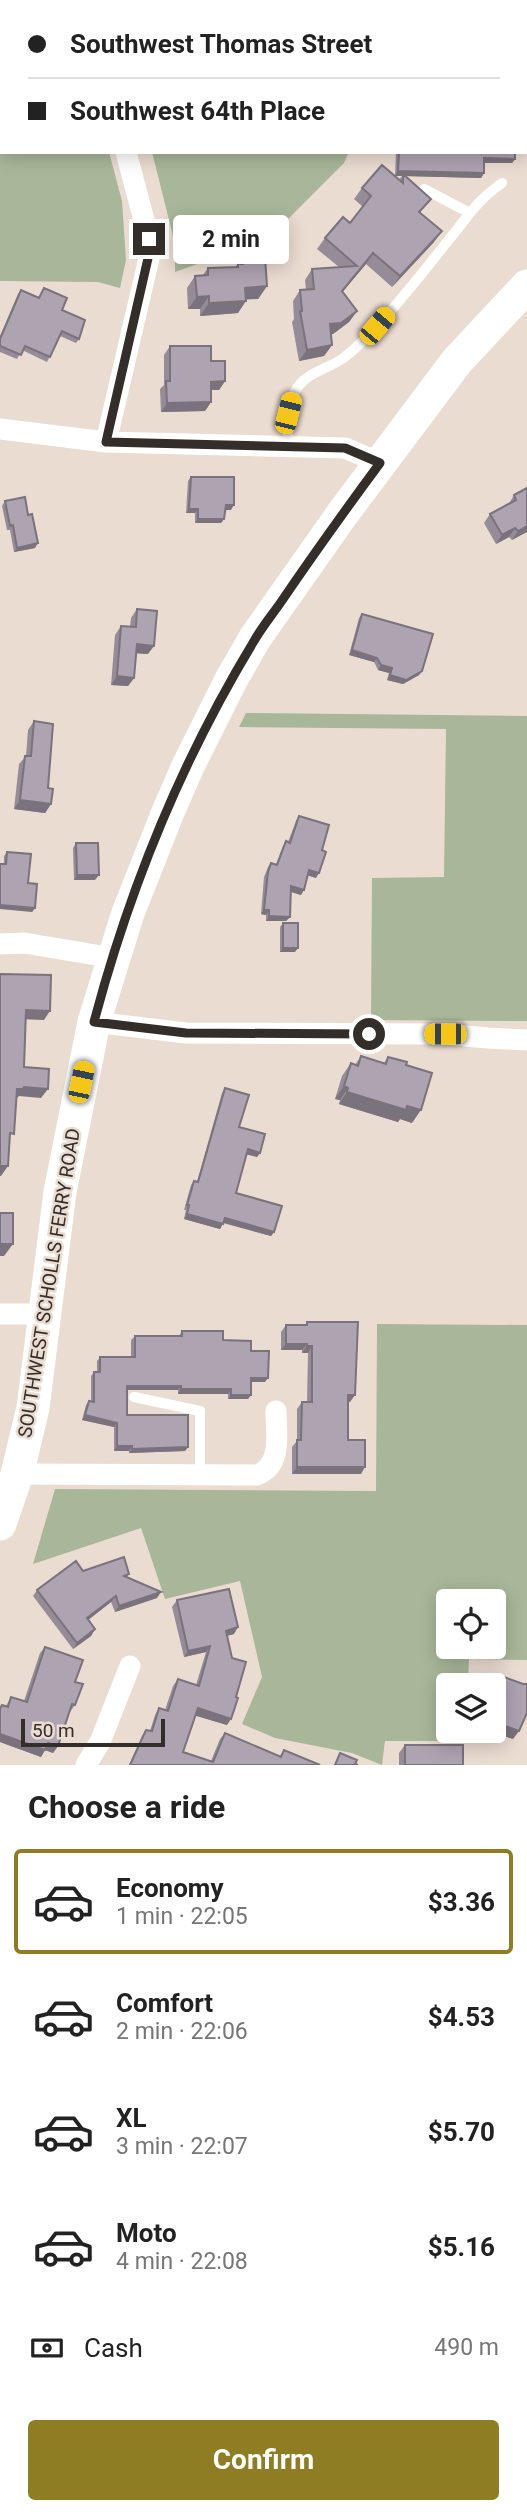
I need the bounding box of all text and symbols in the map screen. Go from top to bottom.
text: Southwest Thomas Street [70,29,372,59]
text: Southwest 64th Place [70,96,325,126]
callout: 2 min [174,215,289,264]
route end [133,223,165,255]
text: 2 min [202,226,260,253]
car [356,303,399,349]
car [273,390,304,436]
route start [353,1018,385,1050]
car [425,1024,467,1045]
car [67,1059,96,1105]
street label: SOUTHWEST SCHOLLS FERRY ROAD [13,1127,85,1439]
map controls [436,1589,506,1743]
button: locate [436,1589,506,1659]
button: layers [436,1673,506,1743]
scale bar [21,1716,164,1748]
text: 50 m [32,1719,75,1742]
text: Choose a ride [28,1788,225,1826]
icon: car [32,1870,95,1933]
text: Economy [116,1873,223,1903]
text: $3.36 [428,1887,495,1917]
text: 1 min · 22:05 [116,1903,248,1930]
icon: car [32,1985,95,2048]
text: Comfort [116,1988,213,2018]
text: $4.53 [428,2002,495,2032]
text: 2 min · 22:06 [116,2018,248,2045]
icon: car [32,2100,95,2163]
text: XL [116,2103,147,2133]
text: $5.70 [428,2117,495,2147]
text: 3 min · 22:07 [116,2133,248,2160]
icon: car [32,2215,95,2278]
text: Moto [116,2218,177,2248]
text: $5.16 [428,2232,495,2262]
text: 4 min · 22:08 [116,2248,248,2275]
icon: cash [28,2329,66,2367]
text: Cash [84,2333,143,2363]
text: 490 m [434,2334,499,2361]
button: Confirm [28,2420,499,2500]

